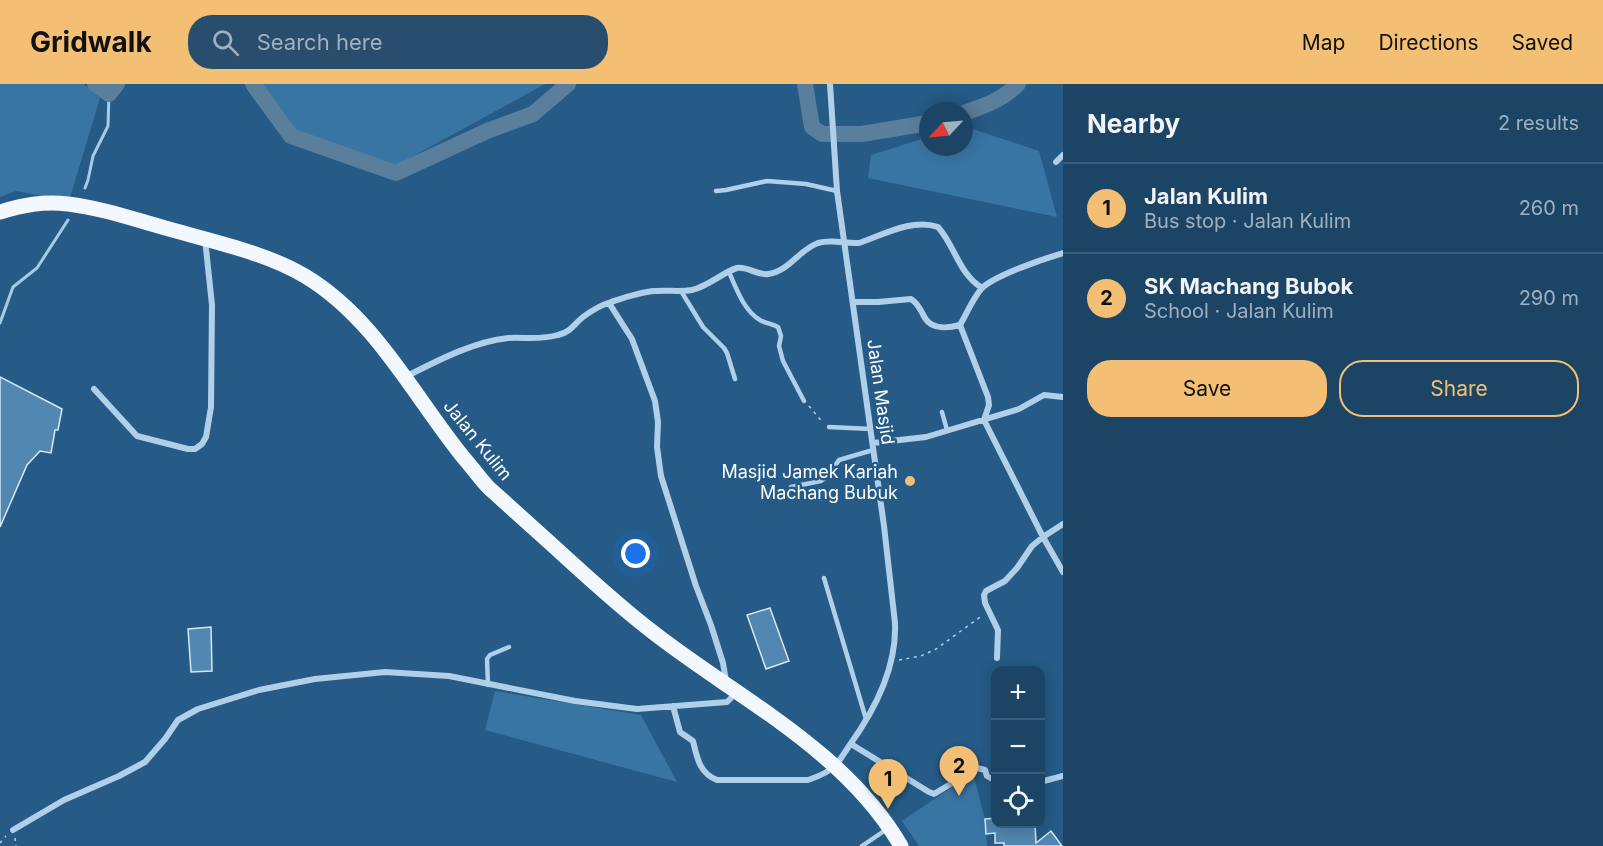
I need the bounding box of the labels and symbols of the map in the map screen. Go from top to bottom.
north arrow [919,102,973,156]
street label: Jalan Masjid [863,338,899,446]
street label: Jalan Kulim [439,396,517,484]
place label: Masjid Jamek Kariah Machang Bubuk [721,461,898,503]
marker: Masjid Jamek Kariah Machang Bubuk [903,474,917,488]
your location [621,539,650,568]
pin: 2 [940,746,978,796]
pin: 1 [868,760,908,809]

